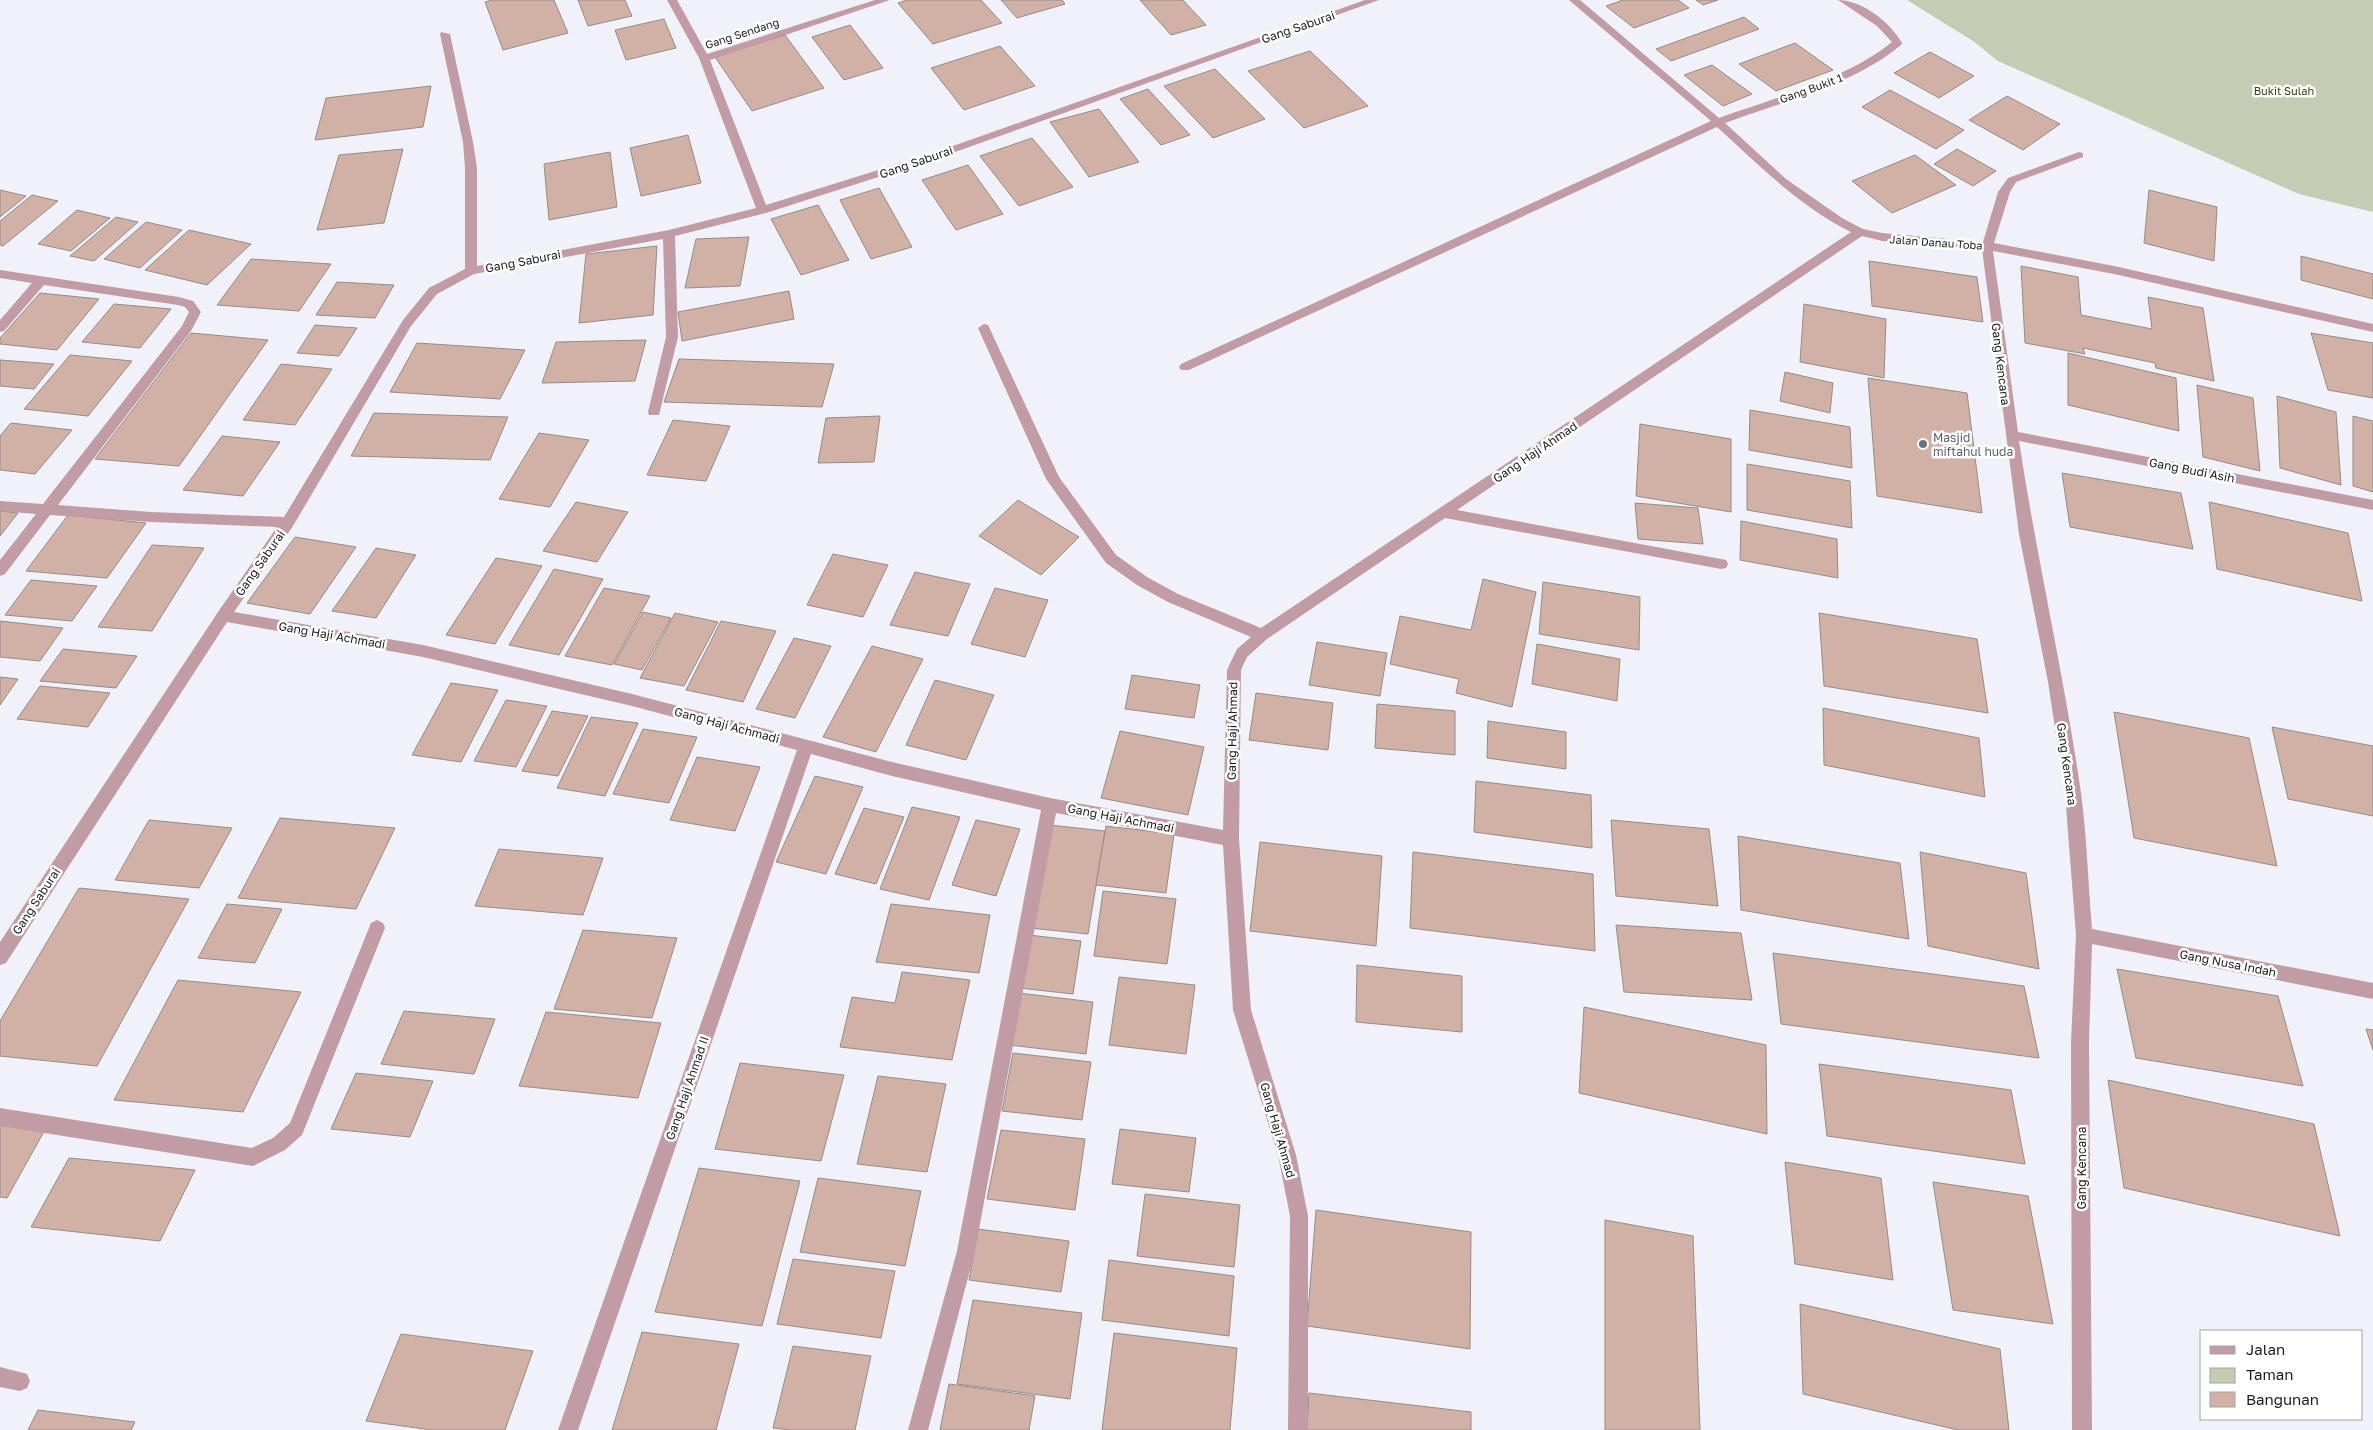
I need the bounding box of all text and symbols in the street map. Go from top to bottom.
street label: Gang Saburai [1259,7,1337,47]
street label: Gang Sendang [703,15,781,51]
street label: Gang Bukit 1 [1778,71,1844,105]
park label: Bukit Sulah [2254,84,2314,97]
street label: Gang Saburai [877,142,955,182]
street label: Jalan Danau Toba [1889,232,1983,252]
street label: Gang Saburai [484,246,562,276]
street label: Gang Kencana [1989,322,2013,406]
street label: Gang Haji Ahmad [1490,418,1580,486]
place label: Masjid miftahul huda [1933,430,2013,459]
marker: Masjid miftahul huda [1917,438,1929,450]
street label: Gang Budi Asih [2148,454,2236,486]
street label: Gang Saburai [232,527,288,599]
street label: Gang Haji Achmadi [277,618,387,652]
street label: Gang Haji Ahmad [1224,682,1240,780]
street label: Gang Haji Achmadi [673,704,781,746]
street label: Gang Kencana [2054,722,2080,806]
street label: Gang Haji Achmadi [1066,800,1176,836]
street label: Gang Saburai [9,865,63,937]
street label: Gang Nusa Indah [2178,946,2278,980]
street label: Gang Haji Ahmad II [662,1034,712,1142]
street label: Gang Haji Ahmad [1257,1081,1299,1179]
street label: Gang Kencana [2074,1127,2089,1209]
legend [2200,1330,2363,1420]
text: Jalan [2246,1340,2285,1358]
text: Taman [2246,1365,2293,1383]
text: Bangunan [2246,1390,2319,1408]

